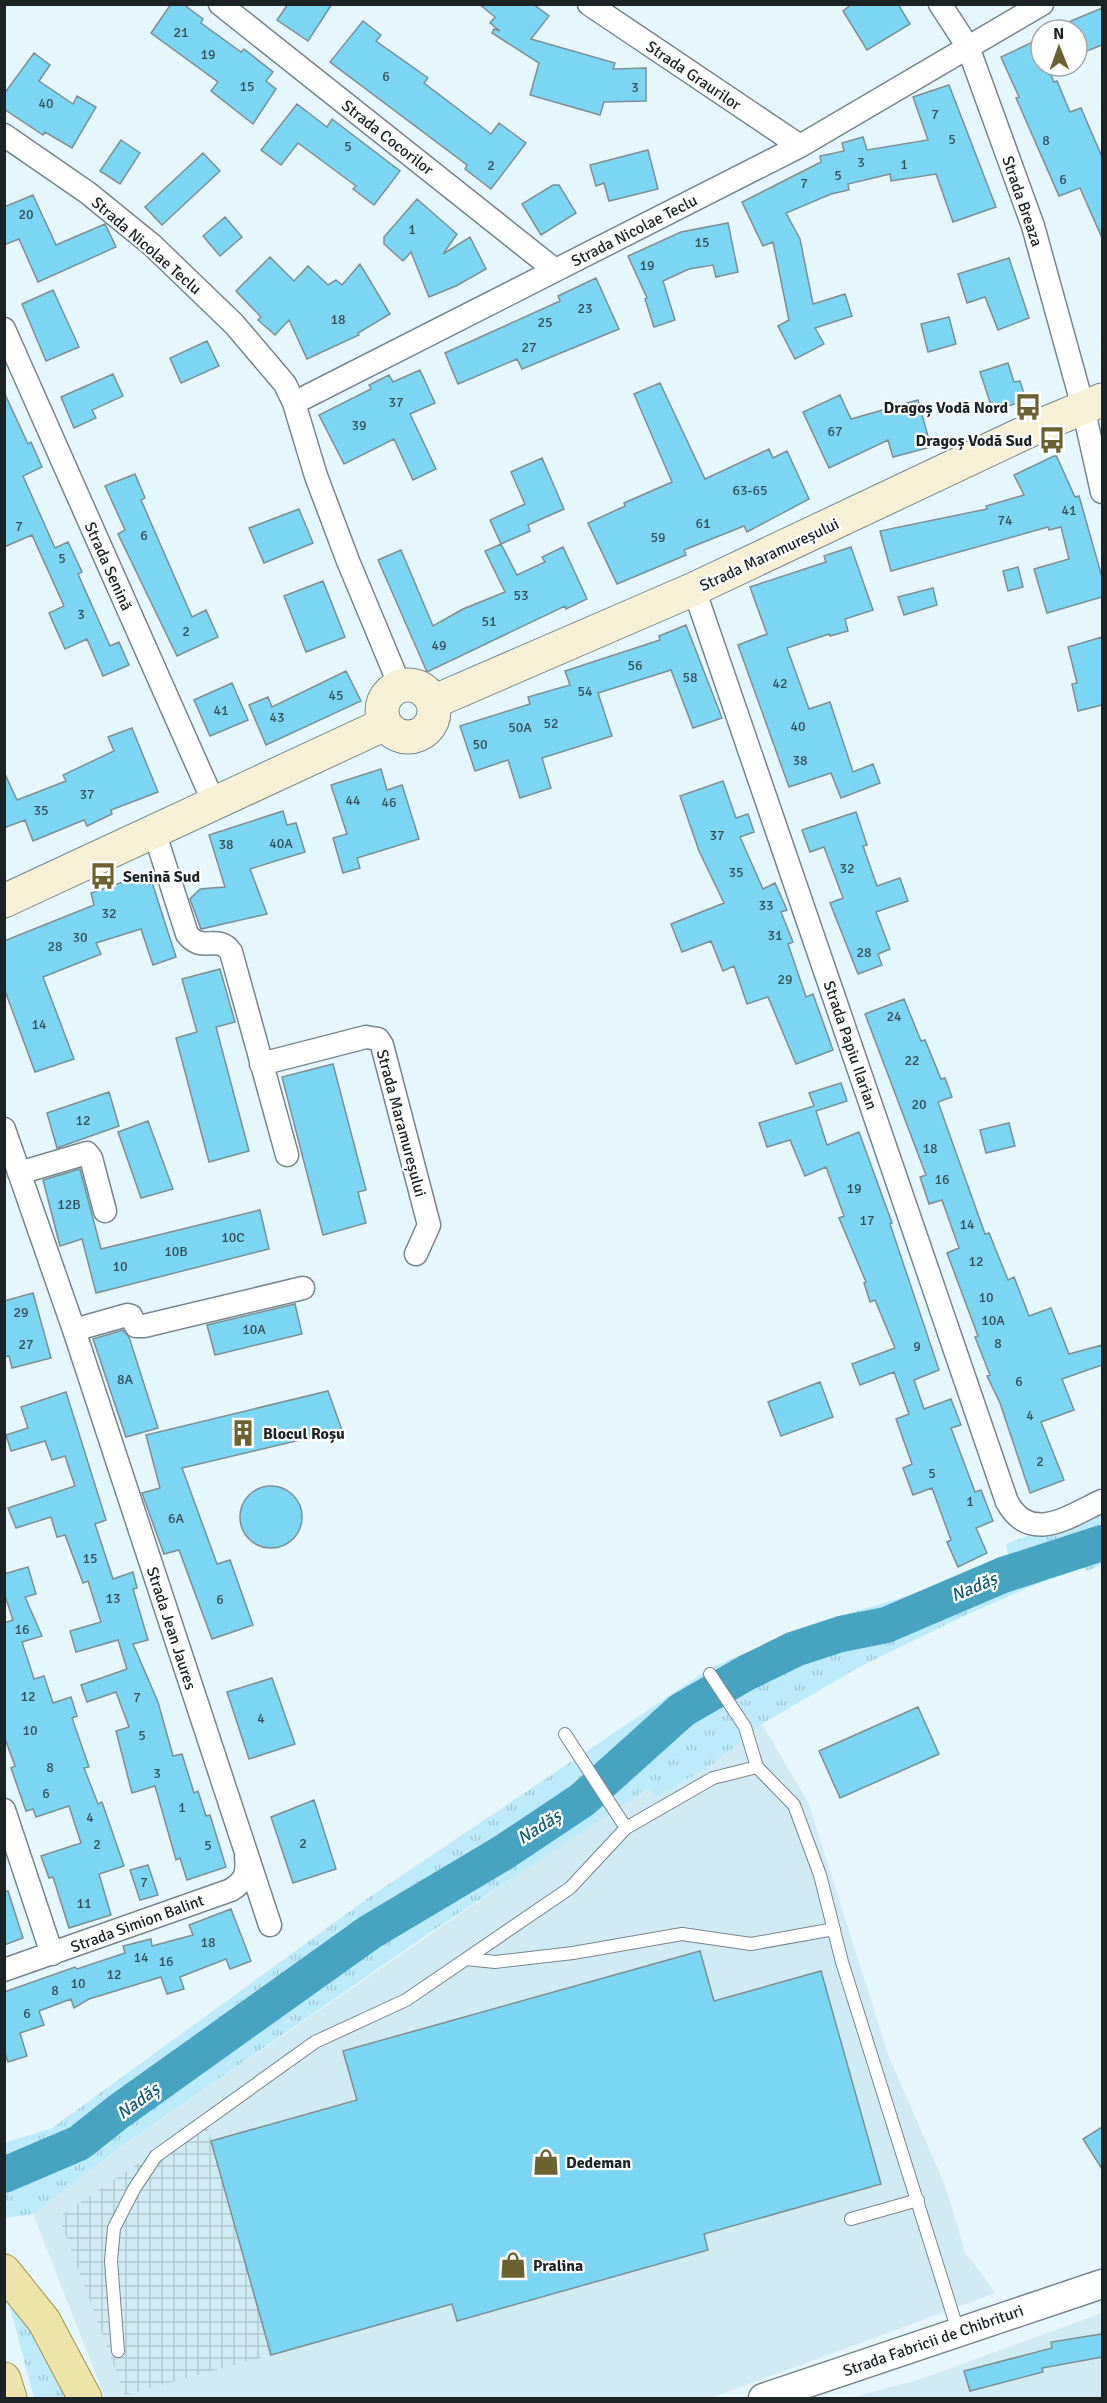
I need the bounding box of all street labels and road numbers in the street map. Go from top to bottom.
street label: Strada Graurilor [642,37,745,115]
street label: Strada Cocorilor [337,96,437,180]
street label: Strada Breaza [997,153,1047,249]
street label: Strada Nicolae Teclu [568,190,701,271]
street label: Strada Nicolae Teclu [87,193,205,299]
street label: Strada Maramureșului [696,514,842,596]
street label: Strada Senină [80,519,137,614]
street label: Strada Papiu Ilarian [819,978,882,1113]
street label: Strada Maramureșului [372,1047,430,1199]
street label: Strada Jean Jaures [142,1564,200,1692]
street label: Strada Simion Balint [68,1890,207,1957]
street label: Strada Fabricii de Chibrituri [840,2301,1026,2381]

